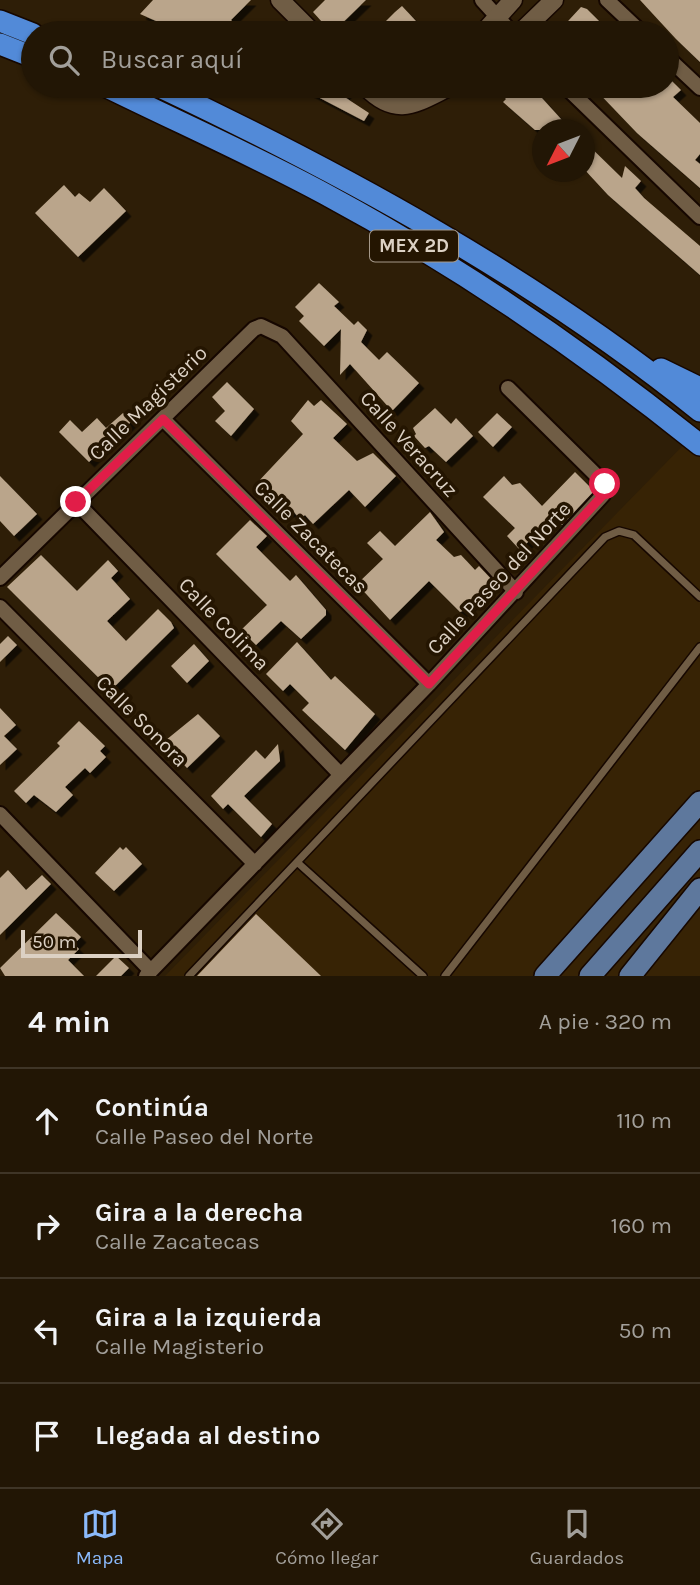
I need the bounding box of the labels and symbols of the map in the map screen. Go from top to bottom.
north arrow [532,119,595,182]
road number: MEX 2D [370,230,458,262]
street label: Calle Magisterio [84,341,212,465]
street label: Calle Veracruz [355,386,463,502]
route start [589,468,620,499]
street label: Calle Zacatecas [249,475,373,599]
route end [60,486,91,517]
street label: Calle Paseo del Norte [422,497,576,659]
street label: Calle Colima [174,573,274,675]
street label: Calle Sonora [91,670,193,772]
scale bar [21,927,142,959]

